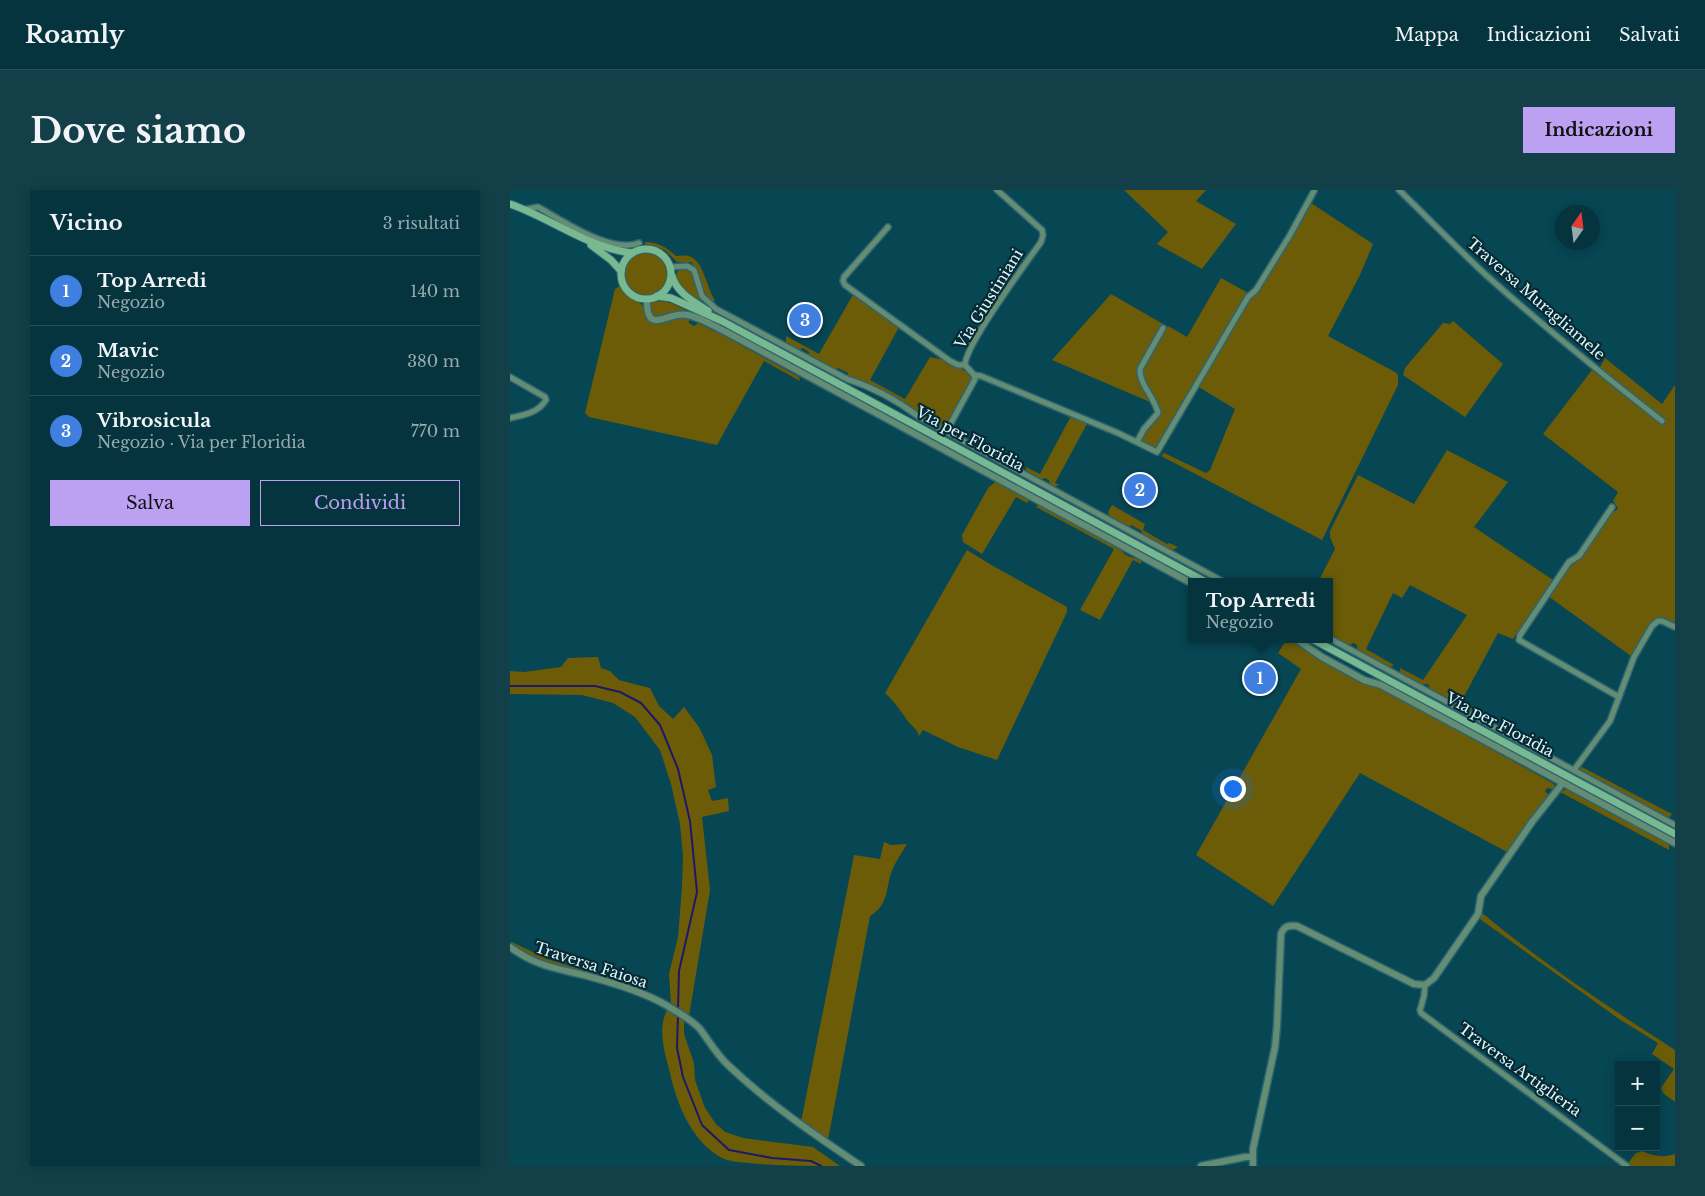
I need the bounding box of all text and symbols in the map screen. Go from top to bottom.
text: Roamly [25,20,124,49]
text: Mappa [1395,24,1459,46]
text: Indicazioni [1487,24,1591,46]
text: Salvati [1619,24,1680,46]
button: Indicazioni [1523,107,1675,153]
text: Dove siamo [30,109,246,152]
north arrow [1555,205,1600,250]
text: Vicino [50,210,123,236]
text: 3 risultati [383,213,460,233]
street label: Traversa Muragliamele [1463,233,1609,364]
street label: Via Giustiniani [950,245,1027,353]
text: Top Arredi [97,269,207,292]
text: 1 [63,281,69,301]
text: 140 m [410,281,460,301]
text: Negozio [97,292,165,312]
pin: 3 [789,301,821,339]
text: Mavic [97,339,159,362]
text: 2 [61,351,71,371]
text: 380 m [407,351,460,371]
text: Negozio [97,362,165,382]
street label: Via per Floridia [912,402,1028,475]
text: Vibrosicula [97,409,211,432]
text: 3 [61,421,71,441]
text: 770 m [411,421,460,441]
text: Negozio · Via per Floridia [97,432,306,452]
pin: 2 [1124,471,1156,509]
button: Salva [50,480,250,526]
button: Condividi [260,480,460,526]
popup [1188,578,1333,643]
text: Top Arredi [1206,589,1315,612]
text: Negozio [1206,612,1274,632]
pin: 1 [1244,659,1276,697]
street label: Via per Floridia [1442,688,1558,761]
your location [1220,776,1246,802]
street label: Traversa Faiosa [532,937,651,992]
street label: Traversa Artiglieria [1455,1019,1586,1121]
map controls [1615,1061,1660,1151]
button: + [1615,1061,1660,1106]
button: − [1615,1106,1660,1151]

